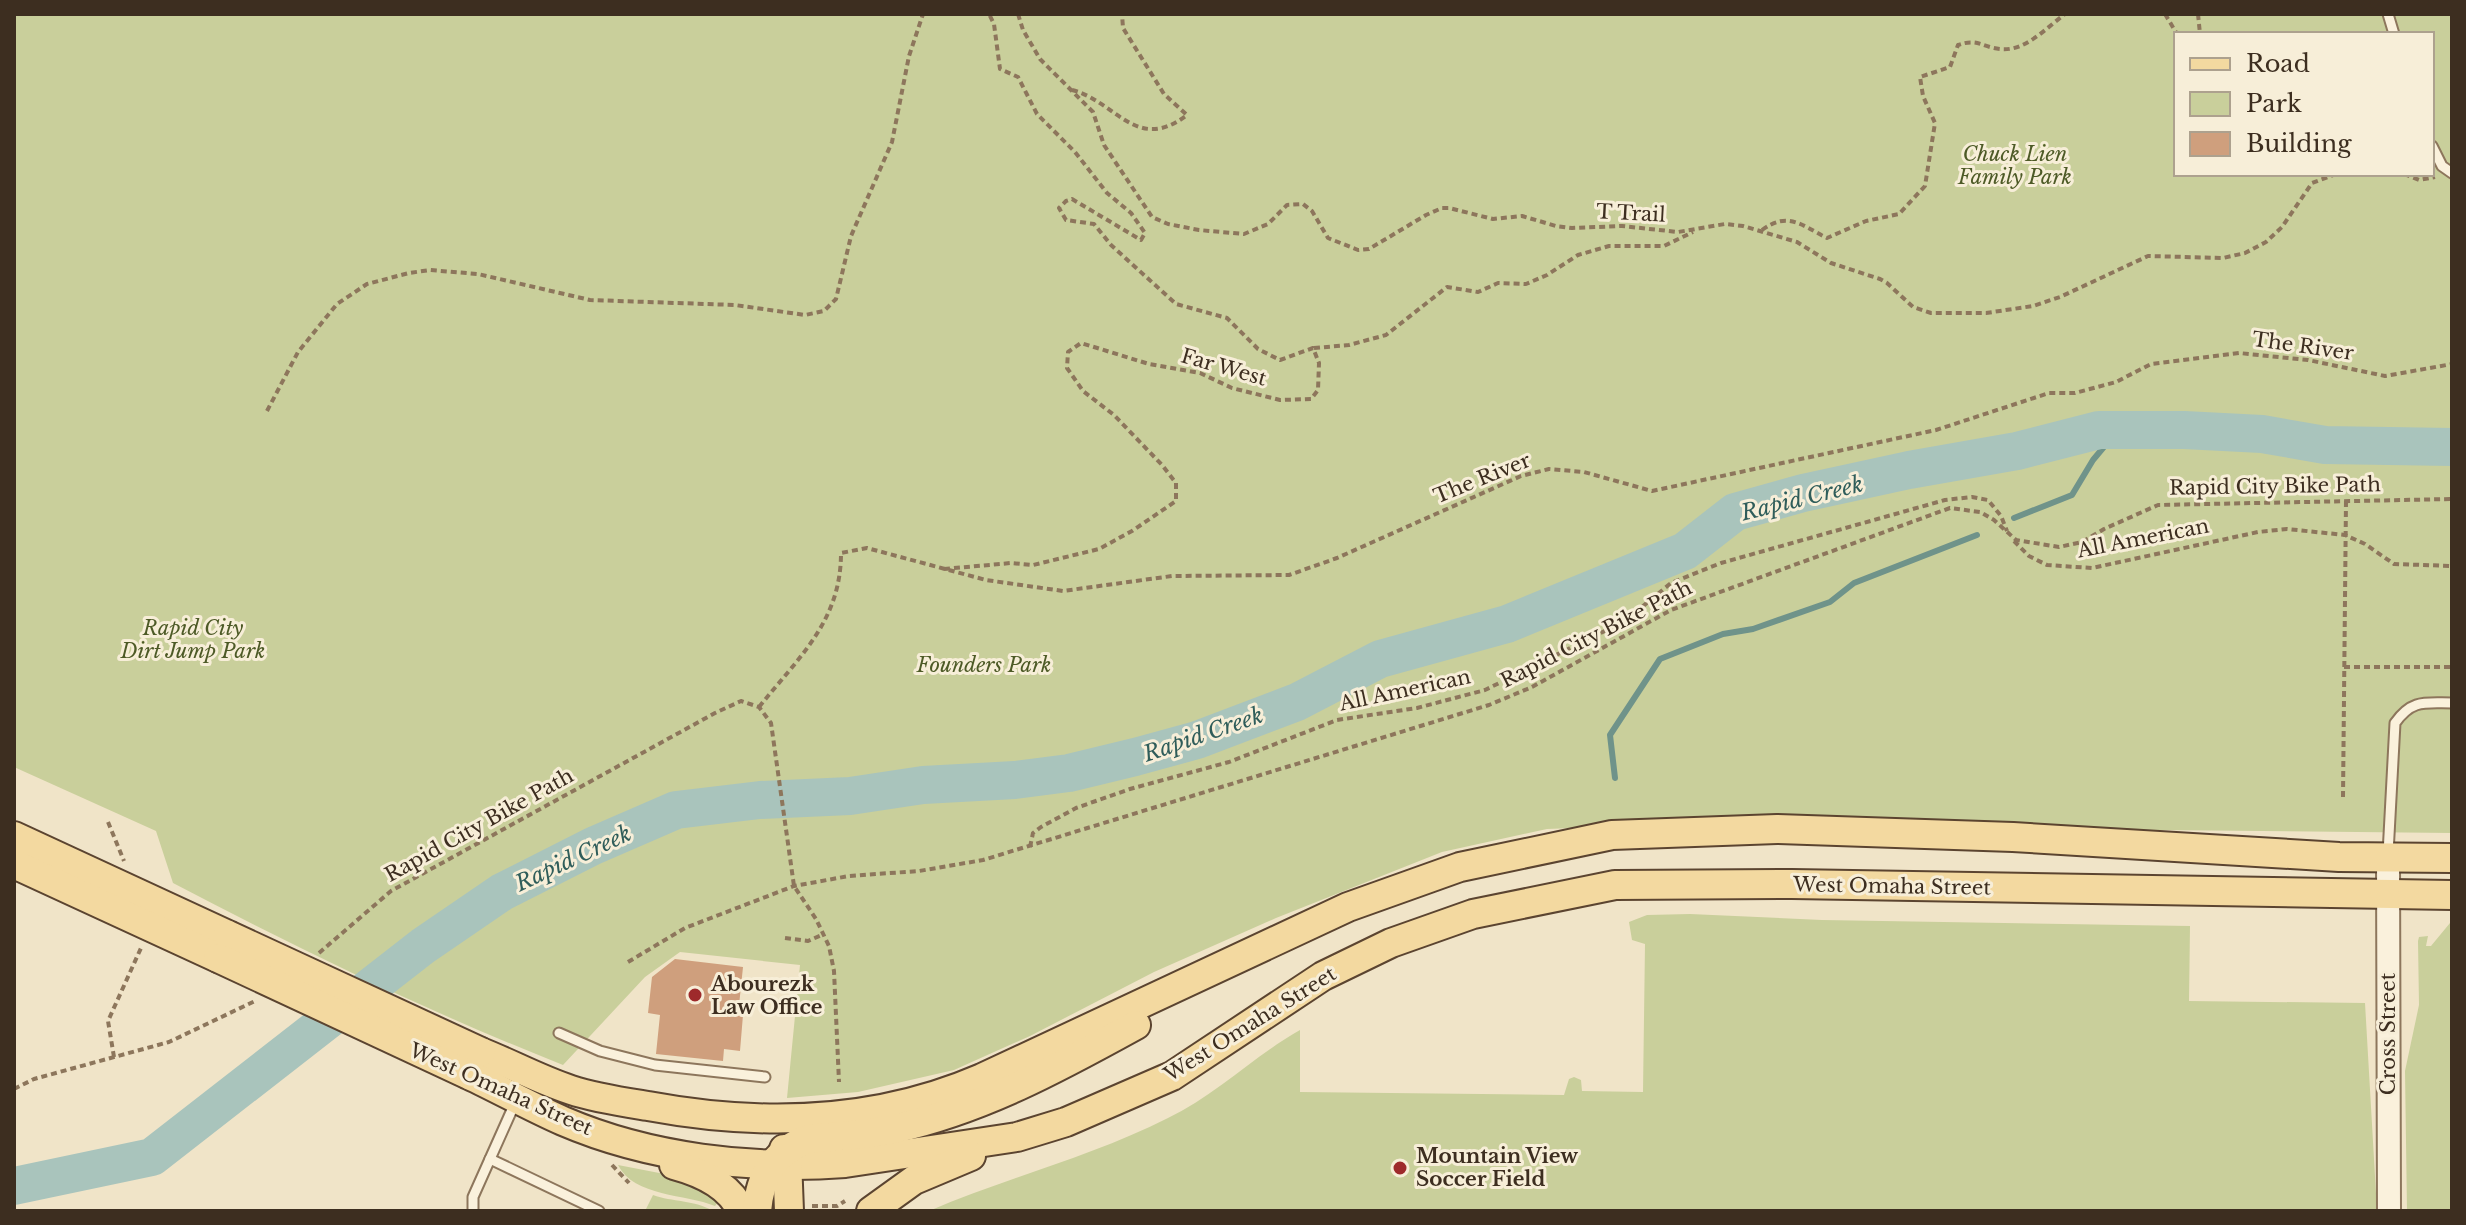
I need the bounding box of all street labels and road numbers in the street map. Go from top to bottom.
street label: T Trail [1596,199,1666,227]
street label: The River [2251,327,2356,365]
street label: Far West [1178,343,1270,391]
street label: The River [1430,448,1534,508]
street label: Rapid City Bike Path [2169,472,2381,500]
street label: All American [2074,513,2211,563]
street label: Rapid City Bike Path [1496,575,1696,693]
street label: All American [1336,664,1473,716]
street label: Rapid City Bike Path [381,763,578,887]
street label: West Omaha Street [1792,872,1992,900]
street label: West Omaha Street [1159,961,1341,1087]
street label: Cross Street [2376,972,2400,1095]
street label: West Omaha Street [405,1037,597,1140]

